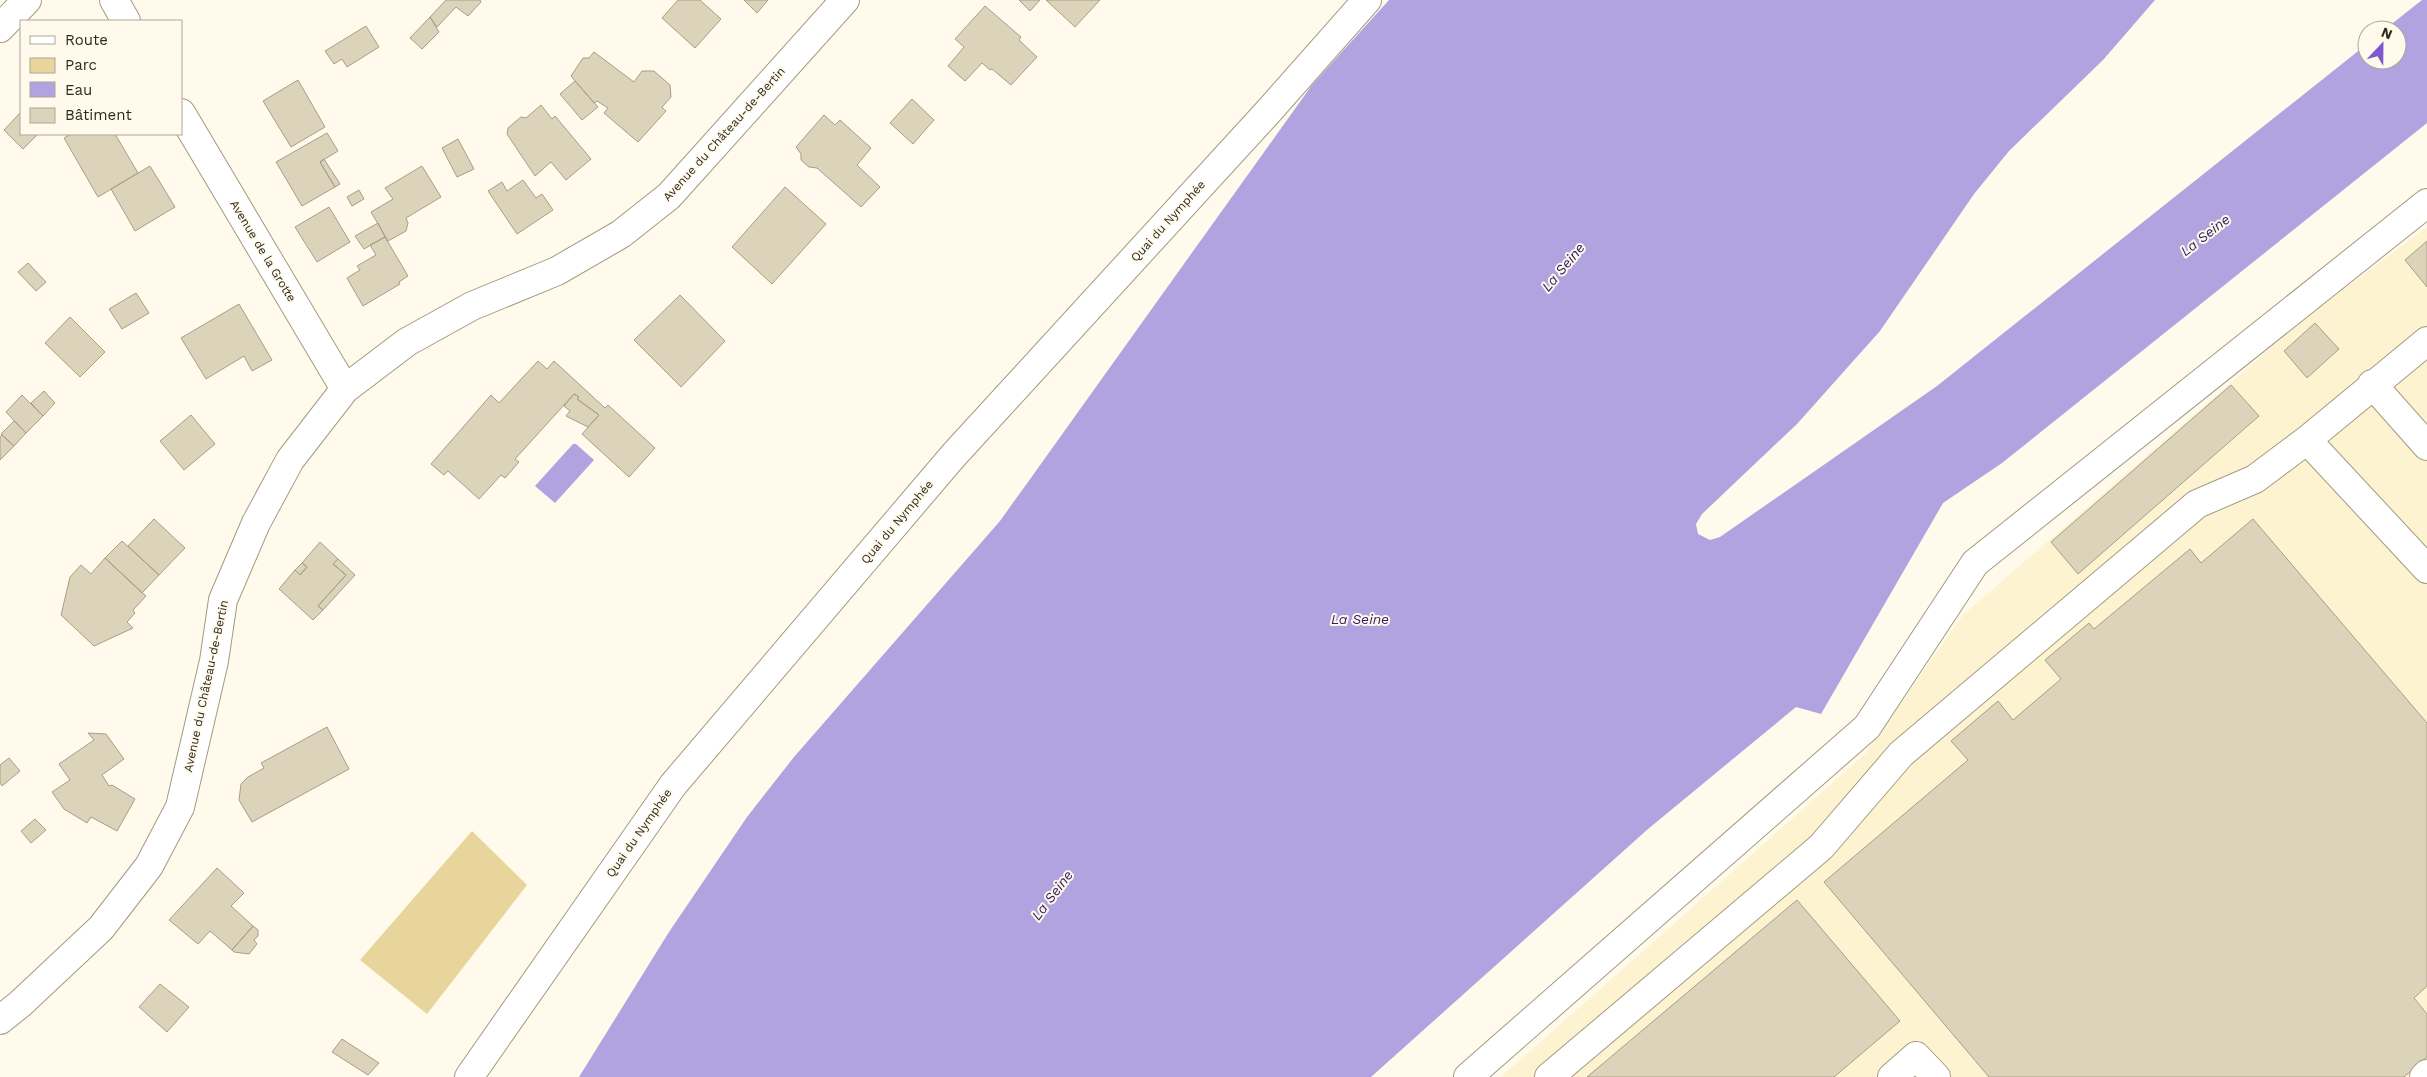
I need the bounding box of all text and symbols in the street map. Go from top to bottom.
legend [20,20,182,135]
north arrow [2357,20,2407,70]
text: N [2379,24,2395,42]
text: Route [65,31,108,49]
text: Parc [65,56,97,74]
street label: Avenue du Château-de-Bertin [660,64,788,204]
text: Eau [65,81,92,99]
text: Bâtiment [65,106,132,124]
street label: Quai du Nymphée [1128,177,1208,265]
street label: Avenue de la Grotte [227,198,299,304]
water label: La Seine [2177,211,2233,259]
water label: La Seine [1538,240,1588,294]
street label: Quai du Nymphée [858,477,936,567]
street label: Avenue du Château-de-Bertin [181,599,231,773]
water label: La Seine [1331,611,1389,627]
street label: Quai du Nymphée [603,786,675,880]
water label: La Seine [1028,867,1076,923]

